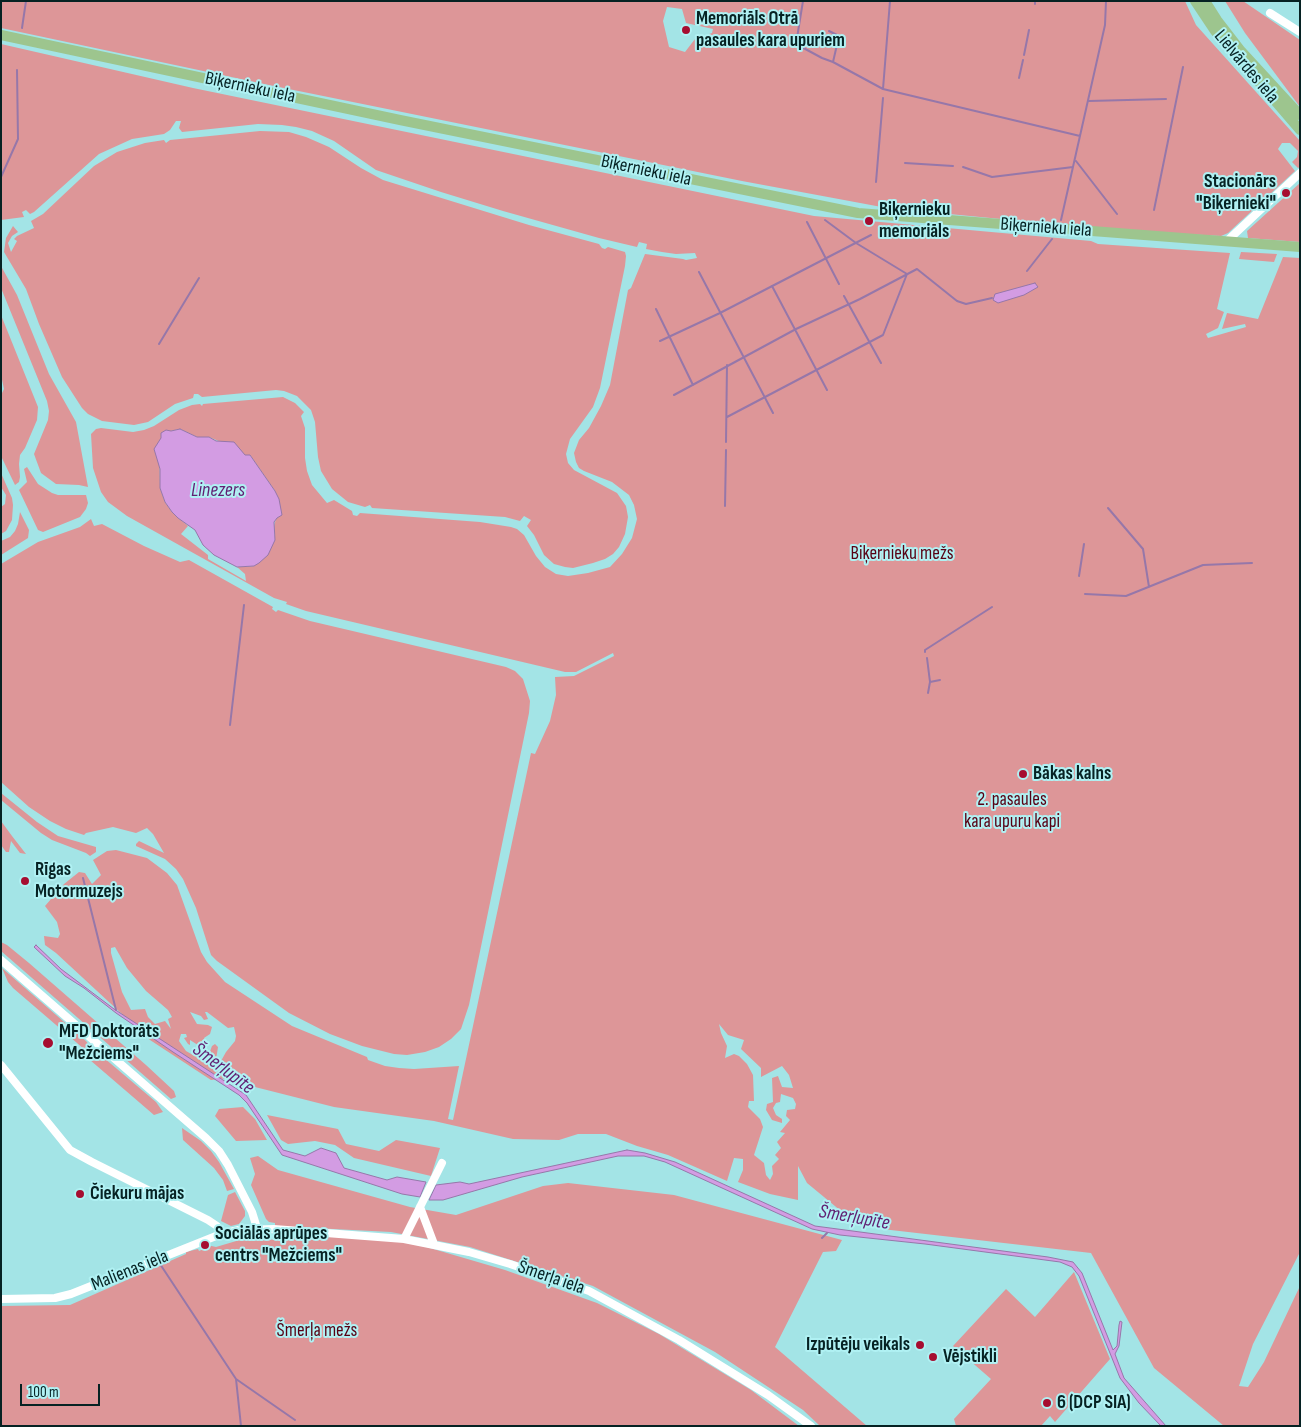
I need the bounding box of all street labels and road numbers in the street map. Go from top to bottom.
street label: Lielvārdes iela [1209,26,1283,108]
street label: Biķernieku iela [203,67,297,109]
street label: Biķernieku iela [599,150,693,192]
street label: Biķernieku iela [1000,213,1092,243]
street label: Malienas iela [88,1245,172,1297]
street label: Šmerļa iela [515,1256,587,1300]

